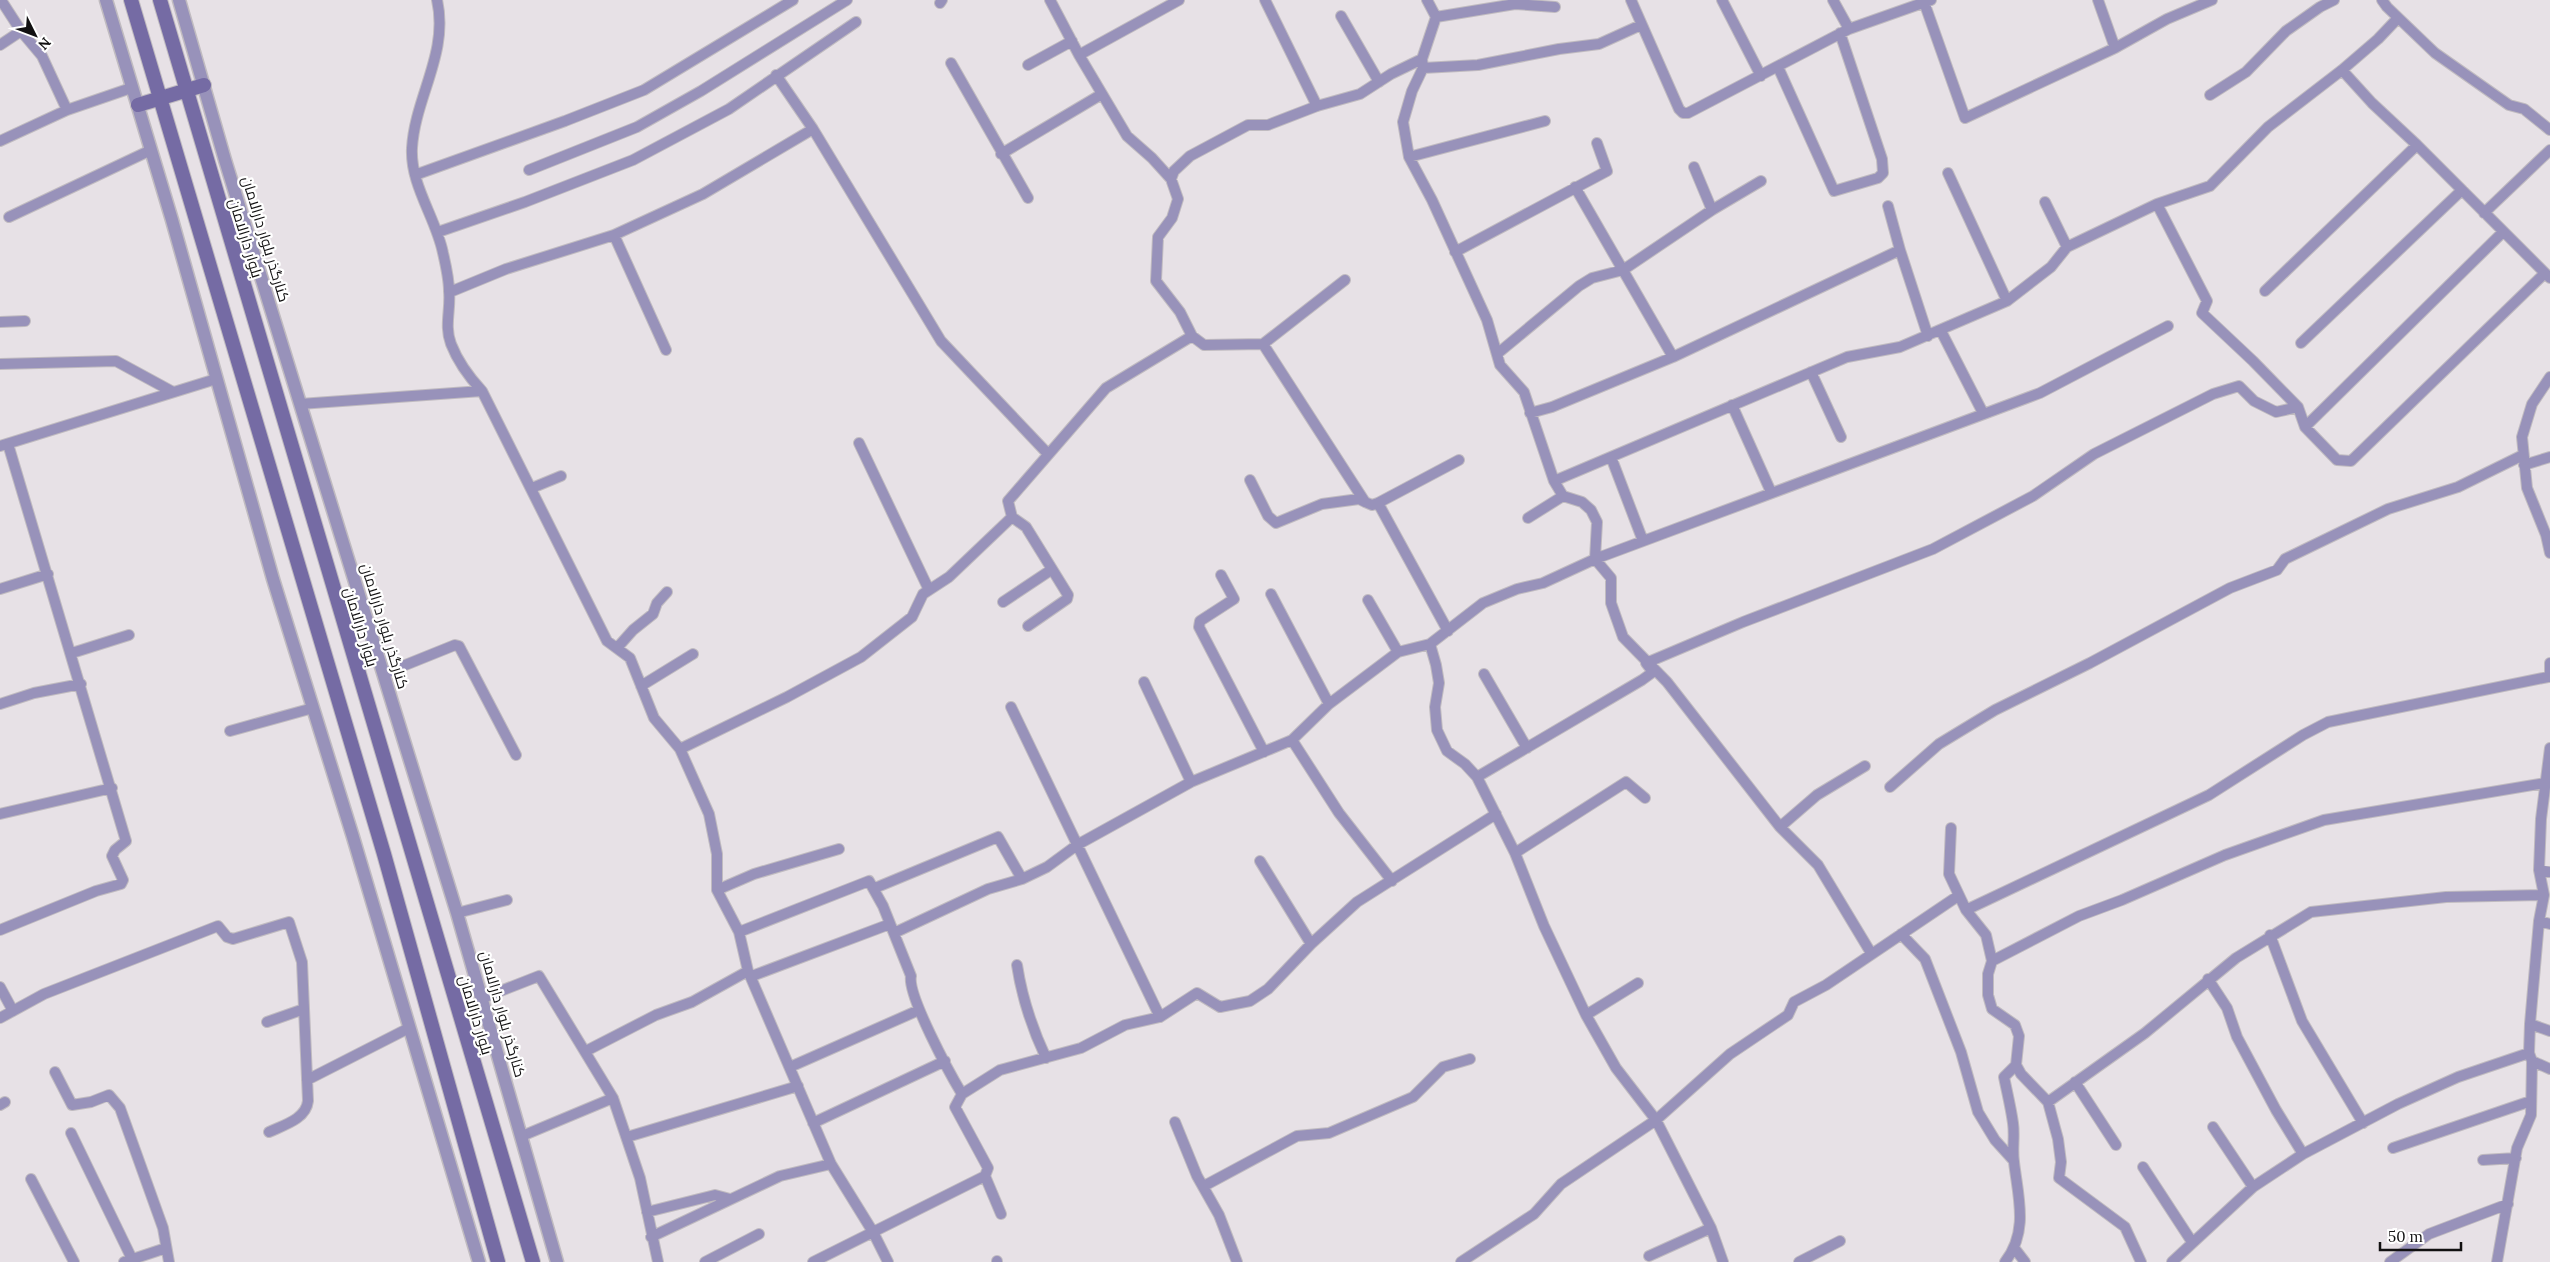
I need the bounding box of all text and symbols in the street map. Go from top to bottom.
north arrow [10,10,60,60]
text: N [34,34,55,54]
street label: کنارگذر بلوار دارالامان [237,174,294,304]
street label: بلوار دارالامان [224,196,267,280]
street label: کنارگذر بلوار دارالامان [357,561,413,691]
street label: بلوار دارالامان [340,585,382,669]
street label: کنارگذر بلوار دارالامان [476,949,530,1079]
street label: بلوار دارالامان [455,973,497,1057]
scale bar [2380,1220,2461,1252]
text: 50 m [2388,1227,2423,1246]

